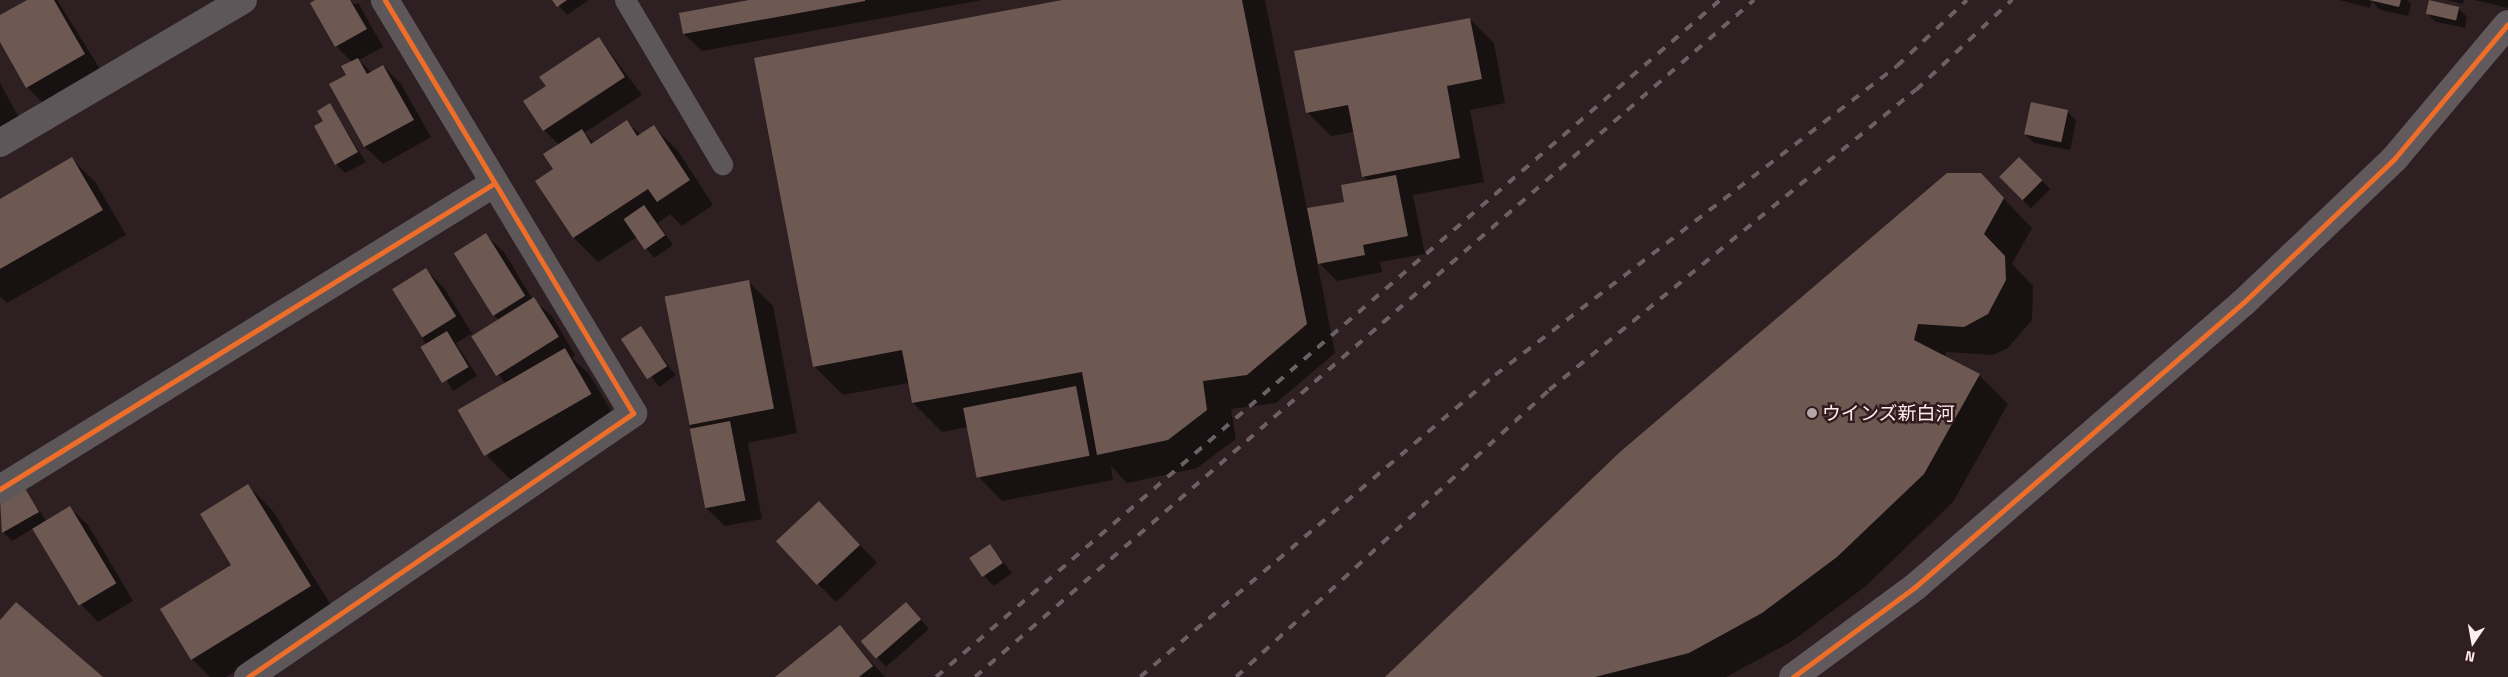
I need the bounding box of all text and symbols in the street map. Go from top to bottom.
place label: ウインズ新白河 [1822,402,1955,424]
marker: ウインズ新白河 [1806,407,1818,419]
north arrow [2448,617,2498,667]
text: N [2463,646,2477,668]

